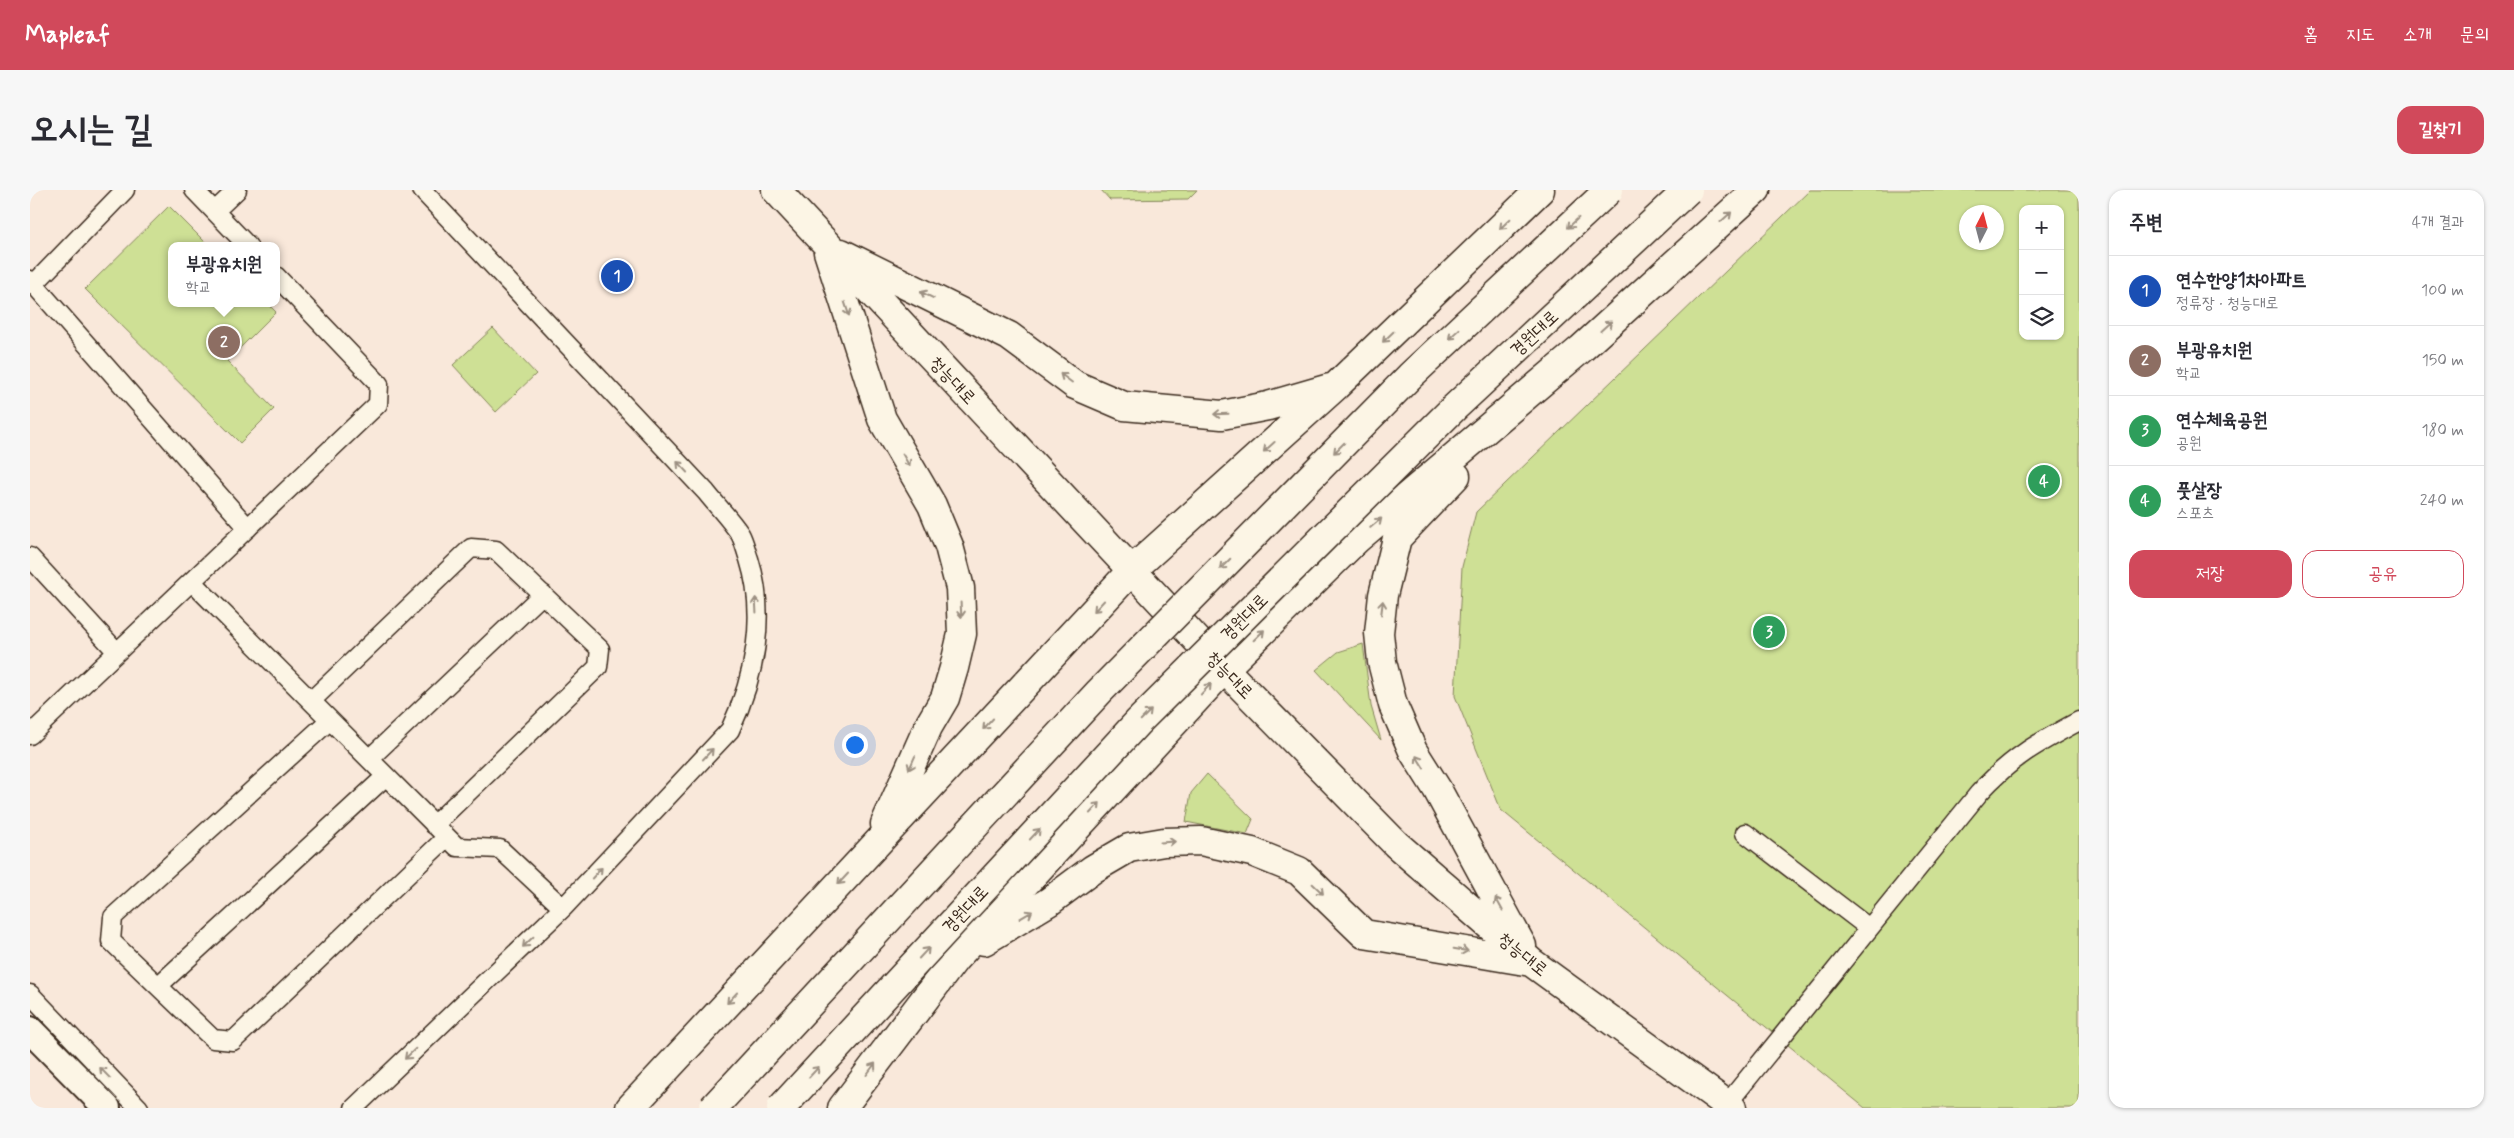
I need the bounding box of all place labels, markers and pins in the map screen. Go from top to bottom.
pin: 1 [601,257,633,295]
pin: 2 [208,323,240,361]
pin: 4 [2028,462,2060,500]
pin: 3 [1753,613,1785,651]

